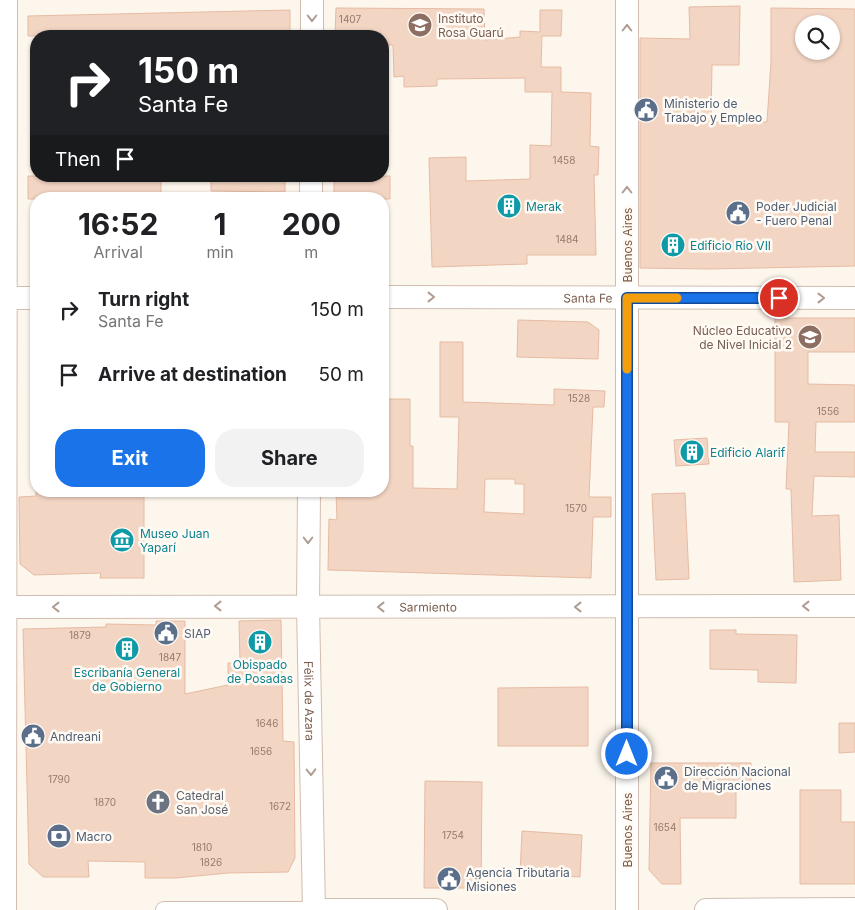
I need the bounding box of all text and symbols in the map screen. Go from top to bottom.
place label: Instituto Rosa Guarú [438,11,504,40]
school or university icon: Instituto Rosa Guarú [407,12,433,38]
house number: 1407 [339,13,361,25]
one-way arrow [307,14,317,22]
map controls [795,15,840,60]
button: search [795,15,840,60]
one-way arrow [622,24,632,32]
text: 150 m [138,49,239,91]
icon: right [55,50,120,115]
text: Santa Fe [138,91,228,117]
place label: Ministerio de Trabajo y Empleo [664,96,762,125]
public building icon: Ministerio de Trabajo y Empleo [633,97,659,123]
icon: arrive [111,145,139,173]
text: Then [55,148,101,171]
house number: 1458 [553,154,575,166]
one-way arrow [622,186,632,194]
building icon: Merak [496,193,522,219]
place label: Merak [526,199,562,214]
place label: Poder Judicial - Fuero Penal [756,199,837,228]
public building icon: Poder Judicial - Fuero Penal [725,200,751,226]
text: 16:52 [78,206,158,242]
text: 1 [214,206,227,242]
text: 200 [282,206,341,242]
street label: Buenos Aires [620,208,635,282]
building icon: Edificio Rio VII [660,232,686,258]
house number: 1484 [555,233,579,245]
place label: Edificio Rio VII [690,238,771,253]
text: Arrival [94,242,143,262]
text: min [206,242,234,262]
text: m [304,242,318,262]
pin [758,277,800,319]
icon: arrive [765,284,793,312]
text: Turn right [98,288,189,311]
street label: Santa Fe [563,290,613,305]
one-way arrow [428,292,435,302]
one-way arrow [818,293,825,303]
icon: right [55,296,83,324]
text: 150 m [311,298,364,321]
text: Santa Fe [98,311,164,331]
place label: Núcleo Educativo de Nivel Inicial 2 [693,323,792,352]
school or university icon: Núcleo Educativo de Nivel Inicial 2 [797,324,823,350]
icon: arrive [55,361,83,389]
text: Arrive at destination [98,363,287,386]
text: 50 m [318,363,364,386]
house number: 1528 [568,392,590,404]
house number: 1556 [817,405,839,417]
button: Exit [55,429,205,487]
button: Share [215,429,364,487]
building icon: Edificio Alarif [679,439,705,465]
place label: Edificio Alarif [710,445,786,460]
house number: 1570 [565,502,587,514]
place label: Museo Juan Yaparí [140,526,210,555]
museum icon: Museo Juan Yaparí [109,527,135,553]
one-way arrow [303,536,313,544]
street label: Sarmiento [399,599,457,614]
one-way arrow [214,601,222,611]
one-way arrow [802,601,810,611]
one-way arrow [51,602,59,612]
one-way arrow [376,602,384,612]
one-way arrow [574,602,582,612]
public building icon: SIAP [153,620,179,646]
place label: SIAP [184,626,211,641]
house number: 1879 [69,629,91,641]
building icon: Obispado de Posadas [247,629,273,655]
building icon: Escribanía General de Gobierno [114,636,140,662]
house number: 1847 [159,651,182,663]
place label: Obispado de Posadas [227,657,293,686]
street label: Félix de Azara [302,661,318,741]
place label: Escribanía General de Gobierno [74,665,180,694]
house number: 1646 [256,717,278,729]
public building icon: Andreani [20,723,46,749]
position arrow [600,727,652,779]
place label: Andreani [50,729,101,744]
house number: 1656 [250,745,272,757]
place label: Dirección Nacional de Migraciones [684,764,791,793]
public building icon: Dirección Nacional de Migraciones [653,765,679,791]
one-way arrow [306,769,316,777]
house number: 1790 [48,773,70,785]
place label: Catedral San José [176,788,228,817]
church icon: Catedral San José [145,789,171,815]
street label: Buenos Aires [620,793,635,867]
house number: 1870 [94,796,116,808]
house number: 1672 [269,800,291,812]
house number: 1654 [654,821,676,833]
bank icon: Macro [46,823,72,849]
place label: Macro [76,829,112,844]
house number: 1754 [442,829,464,841]
house number: 1810 [192,841,212,853]
house number: 1826 [200,856,222,868]
place label: Agencia Tributaria Misiones [466,865,570,894]
public building icon: Agencia Tributaria Misiones [436,866,462,892]

